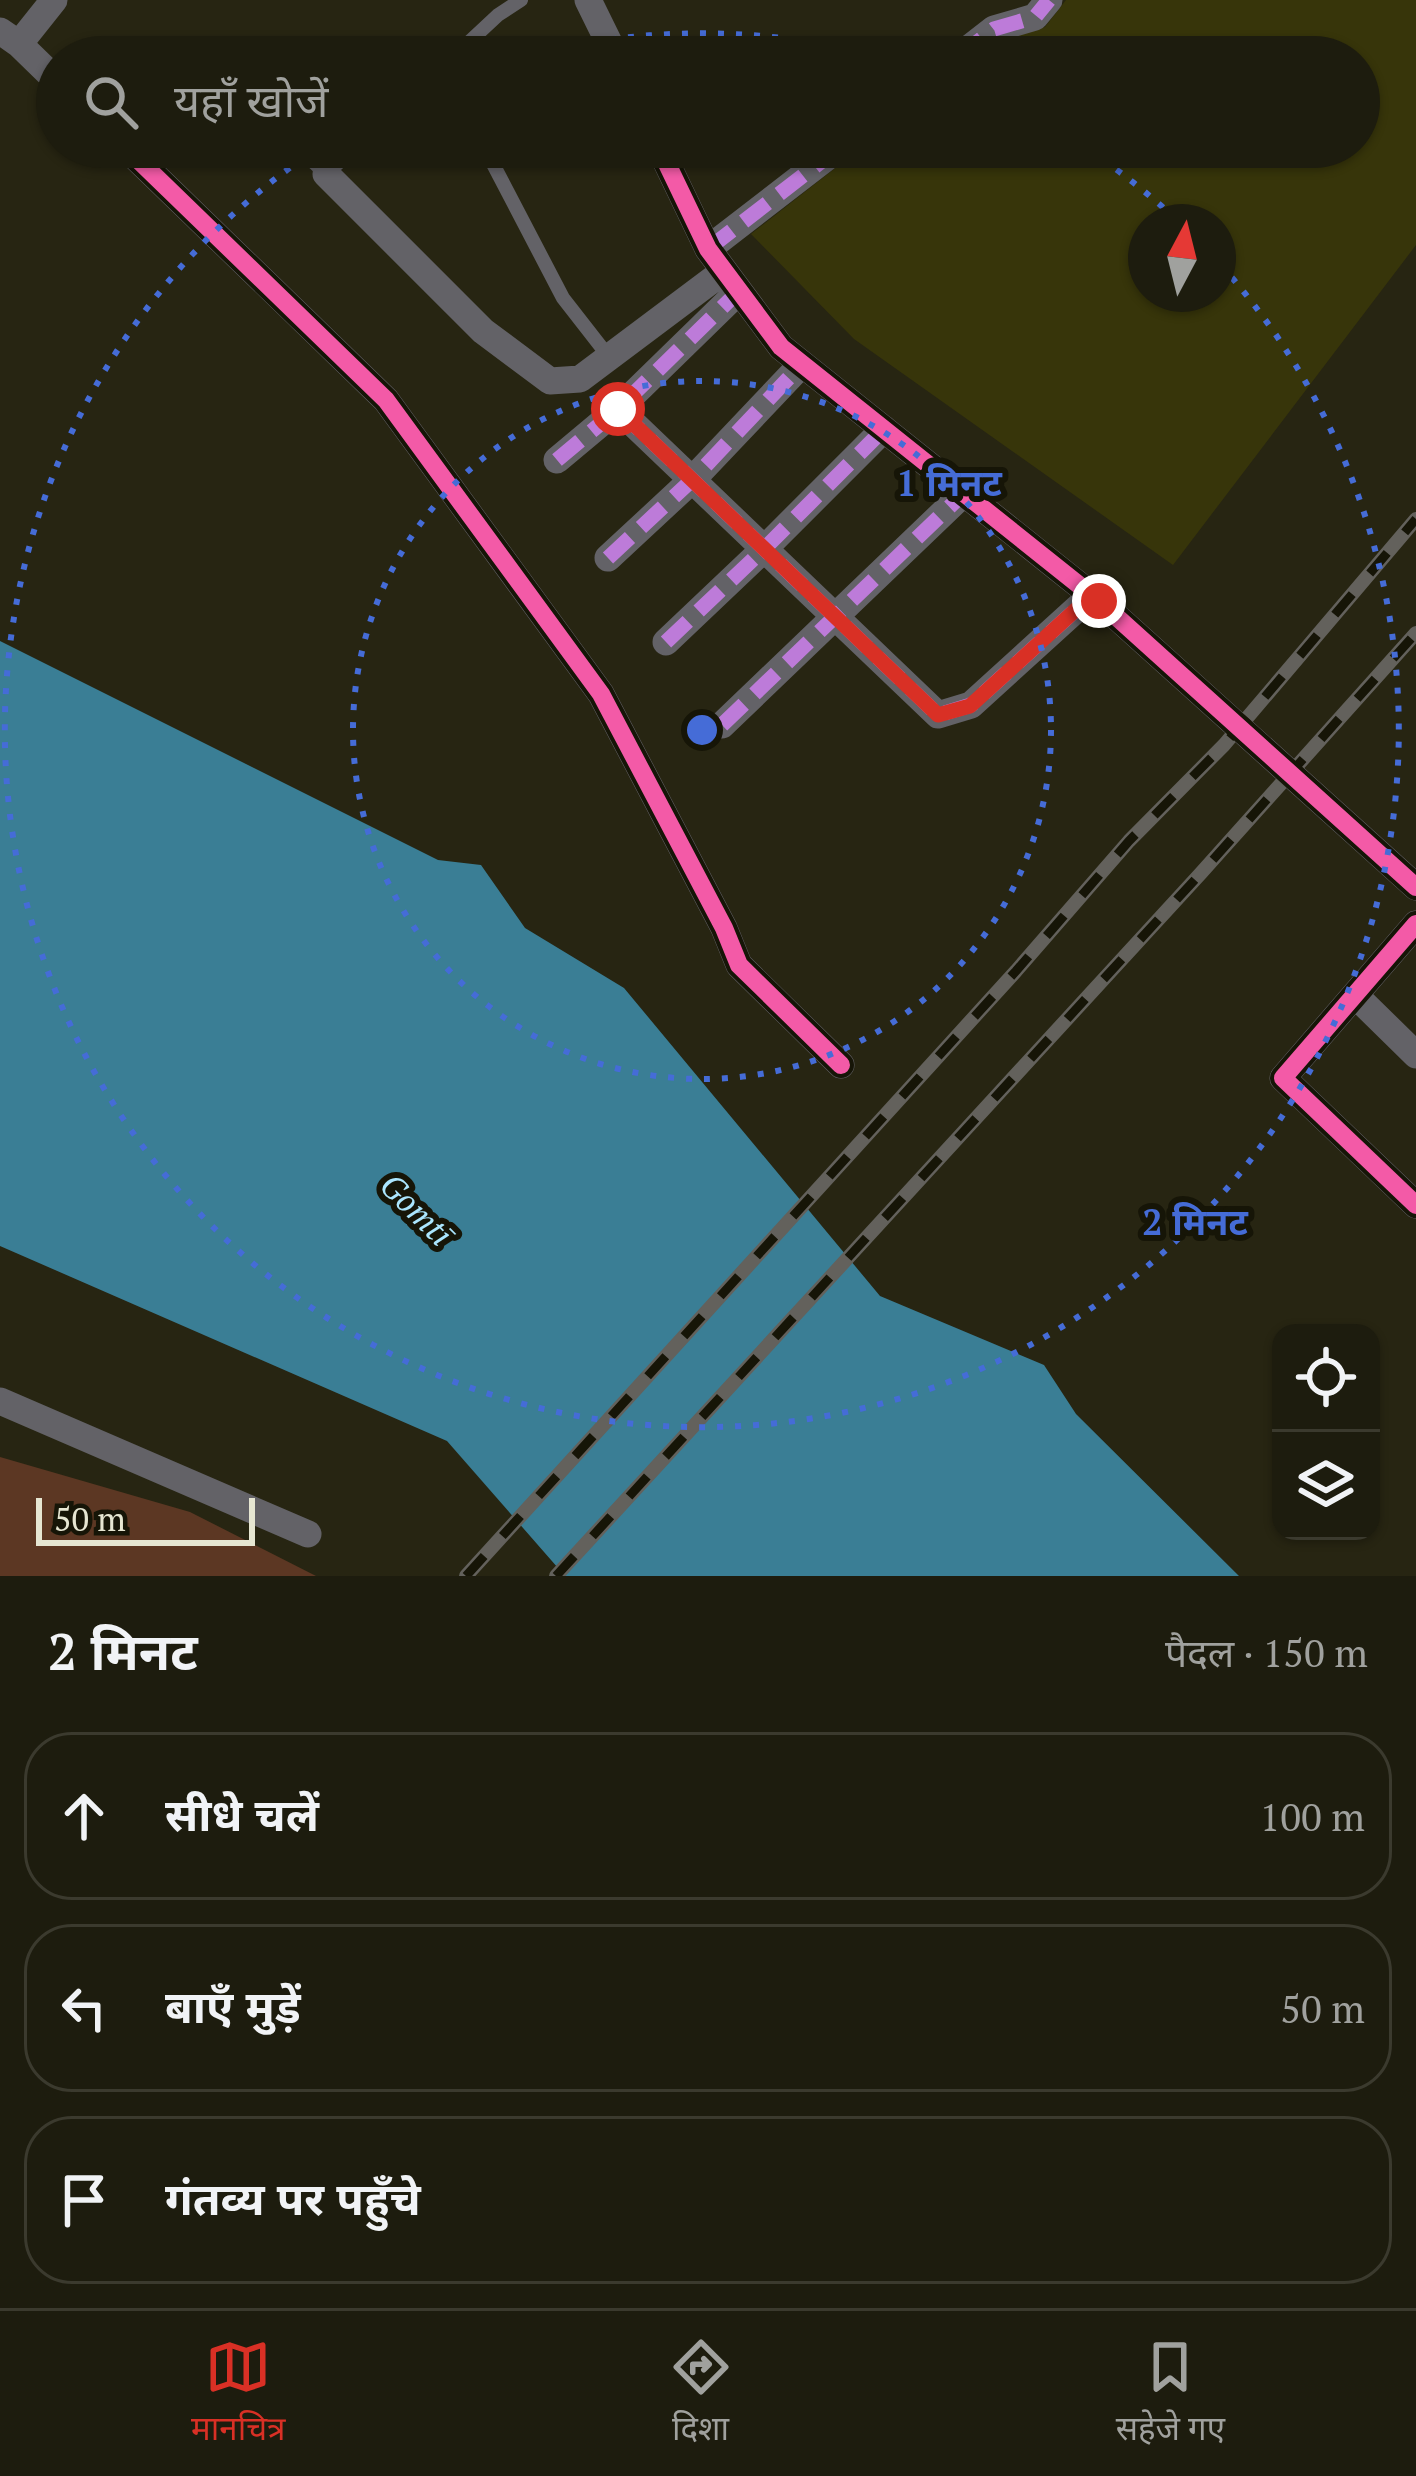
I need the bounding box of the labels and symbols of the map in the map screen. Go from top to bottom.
north arrow [1128,204,1236,312]
route start [591,382,645,436]
text: 1 मिनट [896,459,1002,506]
route end [1072,574,1126,628]
centre of rings [681,709,723,751]
water label: Gomtī [371,1163,465,1257]
text: 2 मिनट [1142,1198,1248,1245]
scale bar [36,1492,255,1545]

